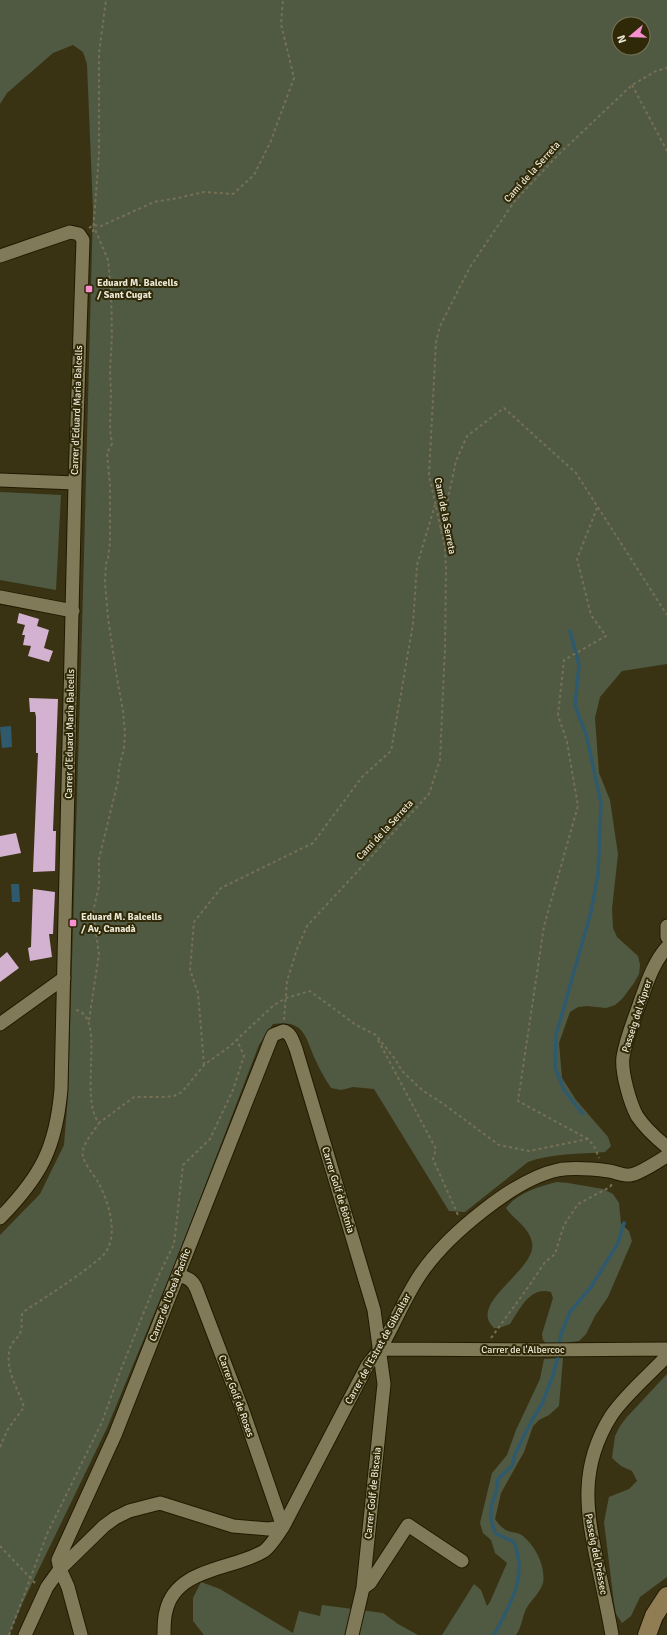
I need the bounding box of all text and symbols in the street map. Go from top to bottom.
north arrow [611,16,651,56]
text: N [615,33,629,45]
street label: Camí de la Serreta [501,139,563,205]
place label: Eduard M. Balcells / Sant Cugat [97,277,179,301]
marker: Eduard M. Balcells / Sant Cugat [84,284,94,294]
street label: Carrer d'Eduard Maria Balcells [69,344,85,475]
street label: Camí de la Serreta [432,477,458,555]
street label: Carrer d'Eduard Maria Balcells [63,668,77,799]
street label: Camí de la Serreta [354,797,416,863]
place label: Eduard M. Balcells / Av, Canadà [81,911,163,935]
marker: Eduard M. Balcells / Av, Canadà [68,918,78,928]
street label: Passeig del Xiprer [620,978,655,1054]
street label: Carrer Golf de Bòtnia [319,1145,357,1235]
street label: Carrer de l'Oceà Pacífic [147,1247,193,1343]
street label: Carrer de l'Estret de Gibraltar [343,1291,414,1406]
street label: Carrer de l'Albercoc [481,1344,565,1356]
street label: Carrer Golf de Roses [216,1353,257,1439]
street label: Carrer Golf de Biscaia [362,1446,384,1540]
street label: Passeig del Préssec [582,1512,610,1596]

